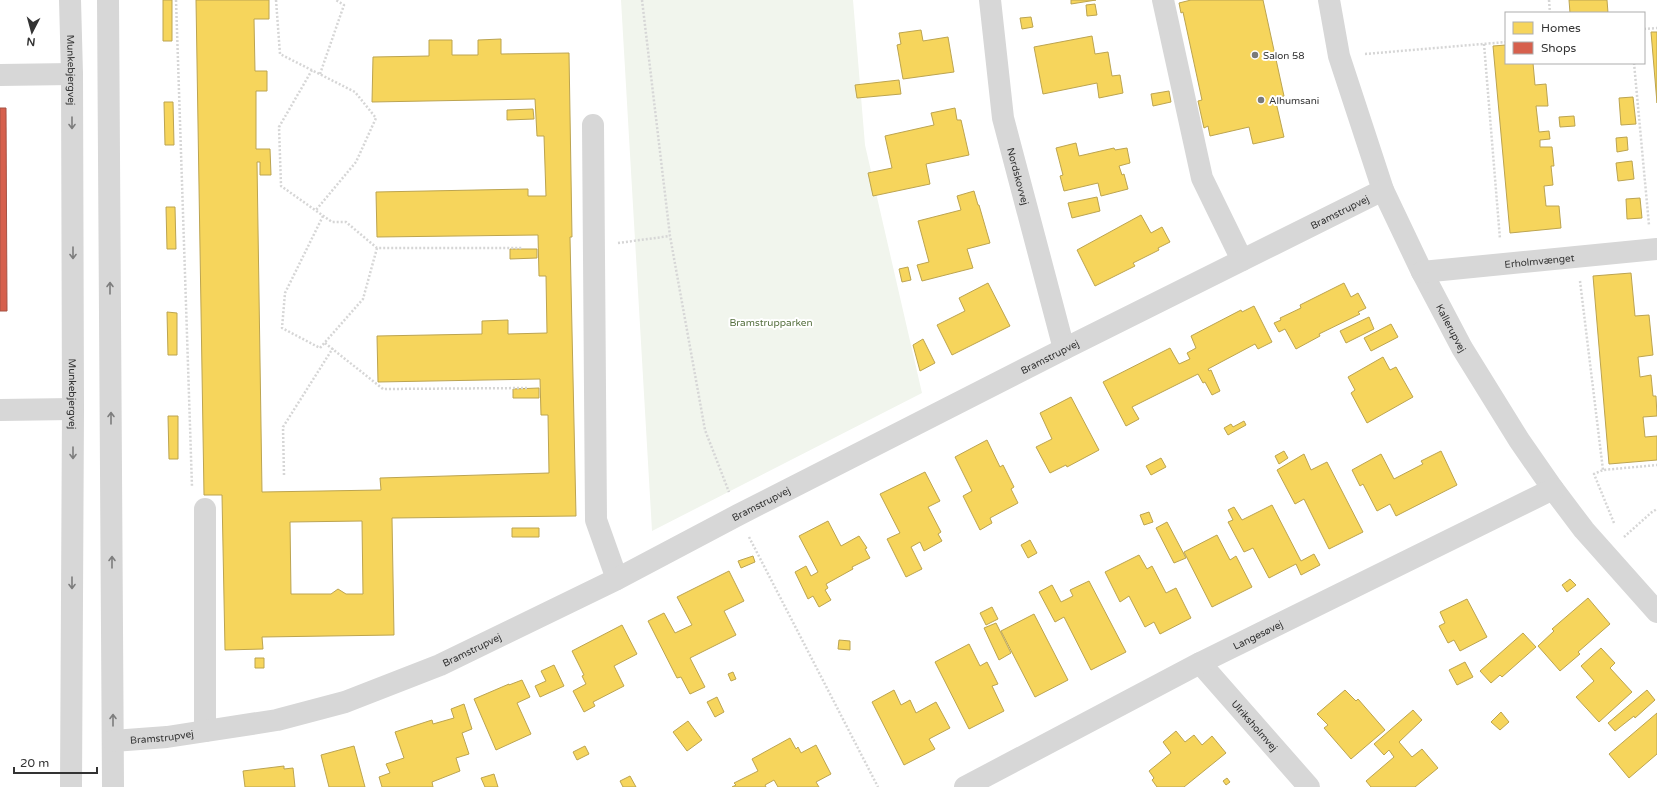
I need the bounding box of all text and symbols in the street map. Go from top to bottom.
north arrow [12,12,52,52]
legend [1505,12,1645,64]
text: Homes [1541,21,1581,35]
street label: Munkebjergvej [64,34,77,105]
text: N [26,35,36,48]
text: Shops [1541,41,1576,55]
marker: Salon 58 [1250,50,1260,60]
place label: Salon 58 [1263,50,1305,62]
marker: Alhumsani [1256,95,1266,105]
place label: Alhumsani [1269,95,1319,107]
one-way arrow [68,116,76,129]
street label: Nordskovvej [1004,147,1031,207]
street label: Bramstrupvej [1309,193,1371,232]
one-way arrow [69,246,77,259]
street label: Erholmvænget [1504,252,1575,271]
one-way arrow [106,282,114,295]
street label: Kallerupvej [1433,302,1468,355]
park label: Bramstrupparken [729,317,813,329]
street label: Bramstrupvej [1019,338,1081,377]
street label: Munkebjergvej [66,359,78,429]
one-way arrow [107,412,115,425]
one-way arrow [69,446,77,459]
street label: Bramstrupvej [730,484,792,524]
one-way arrow [108,556,116,569]
one-way arrow [68,576,76,589]
street label: Langesøvej [1231,618,1285,653]
street label: Bramstrupvej [441,631,503,670]
street label: Ulriksholmvej [1228,698,1280,754]
one-way arrow [109,714,117,727]
street label: Bramstrupvej [130,728,194,747]
scale bar [14,749,97,775]
text: 20 m [20,756,49,770]

